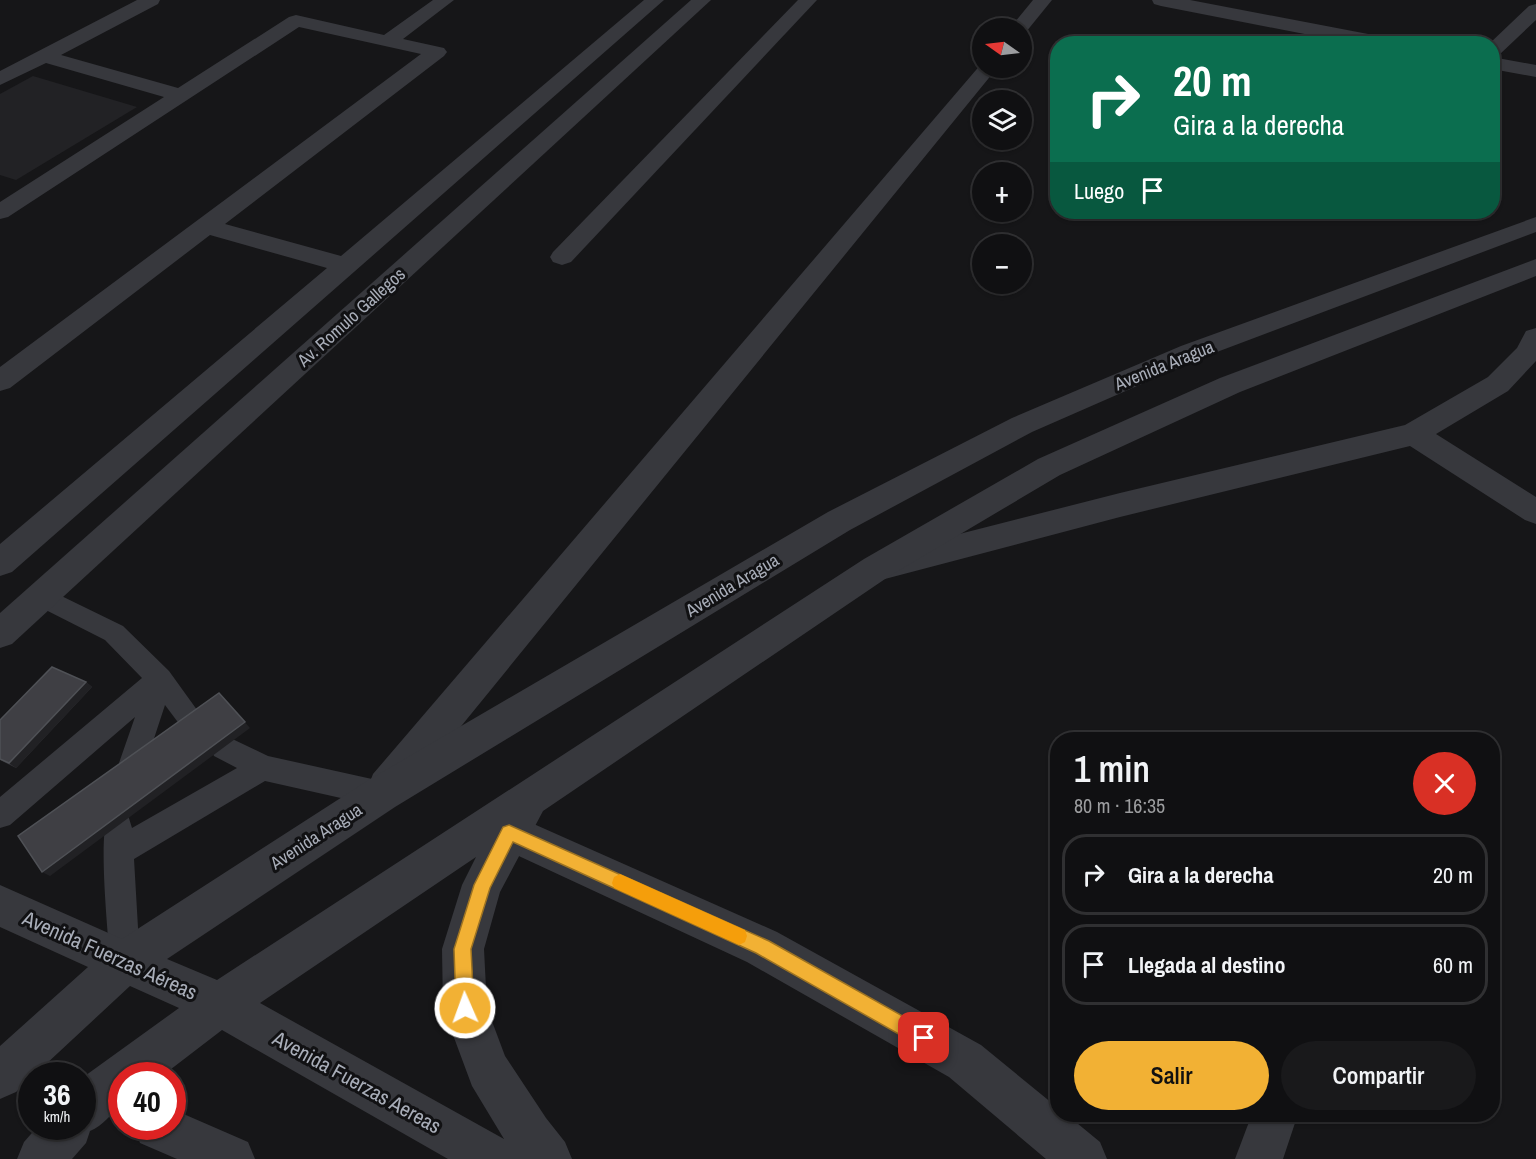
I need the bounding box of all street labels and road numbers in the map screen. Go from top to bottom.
street label: Av. Romulo Gallegos [291,262,410,373]
street label: Avenida Aragua [1110,334,1217,397]
street label: Avenida Aragua [680,547,783,623]
street label: Avenida Aragua [264,797,367,876]
street label: Avenida Fuerzas Aéreas [17,903,202,1007]
street label: Avenida Fuerzas Aereas [267,1023,446,1140]

